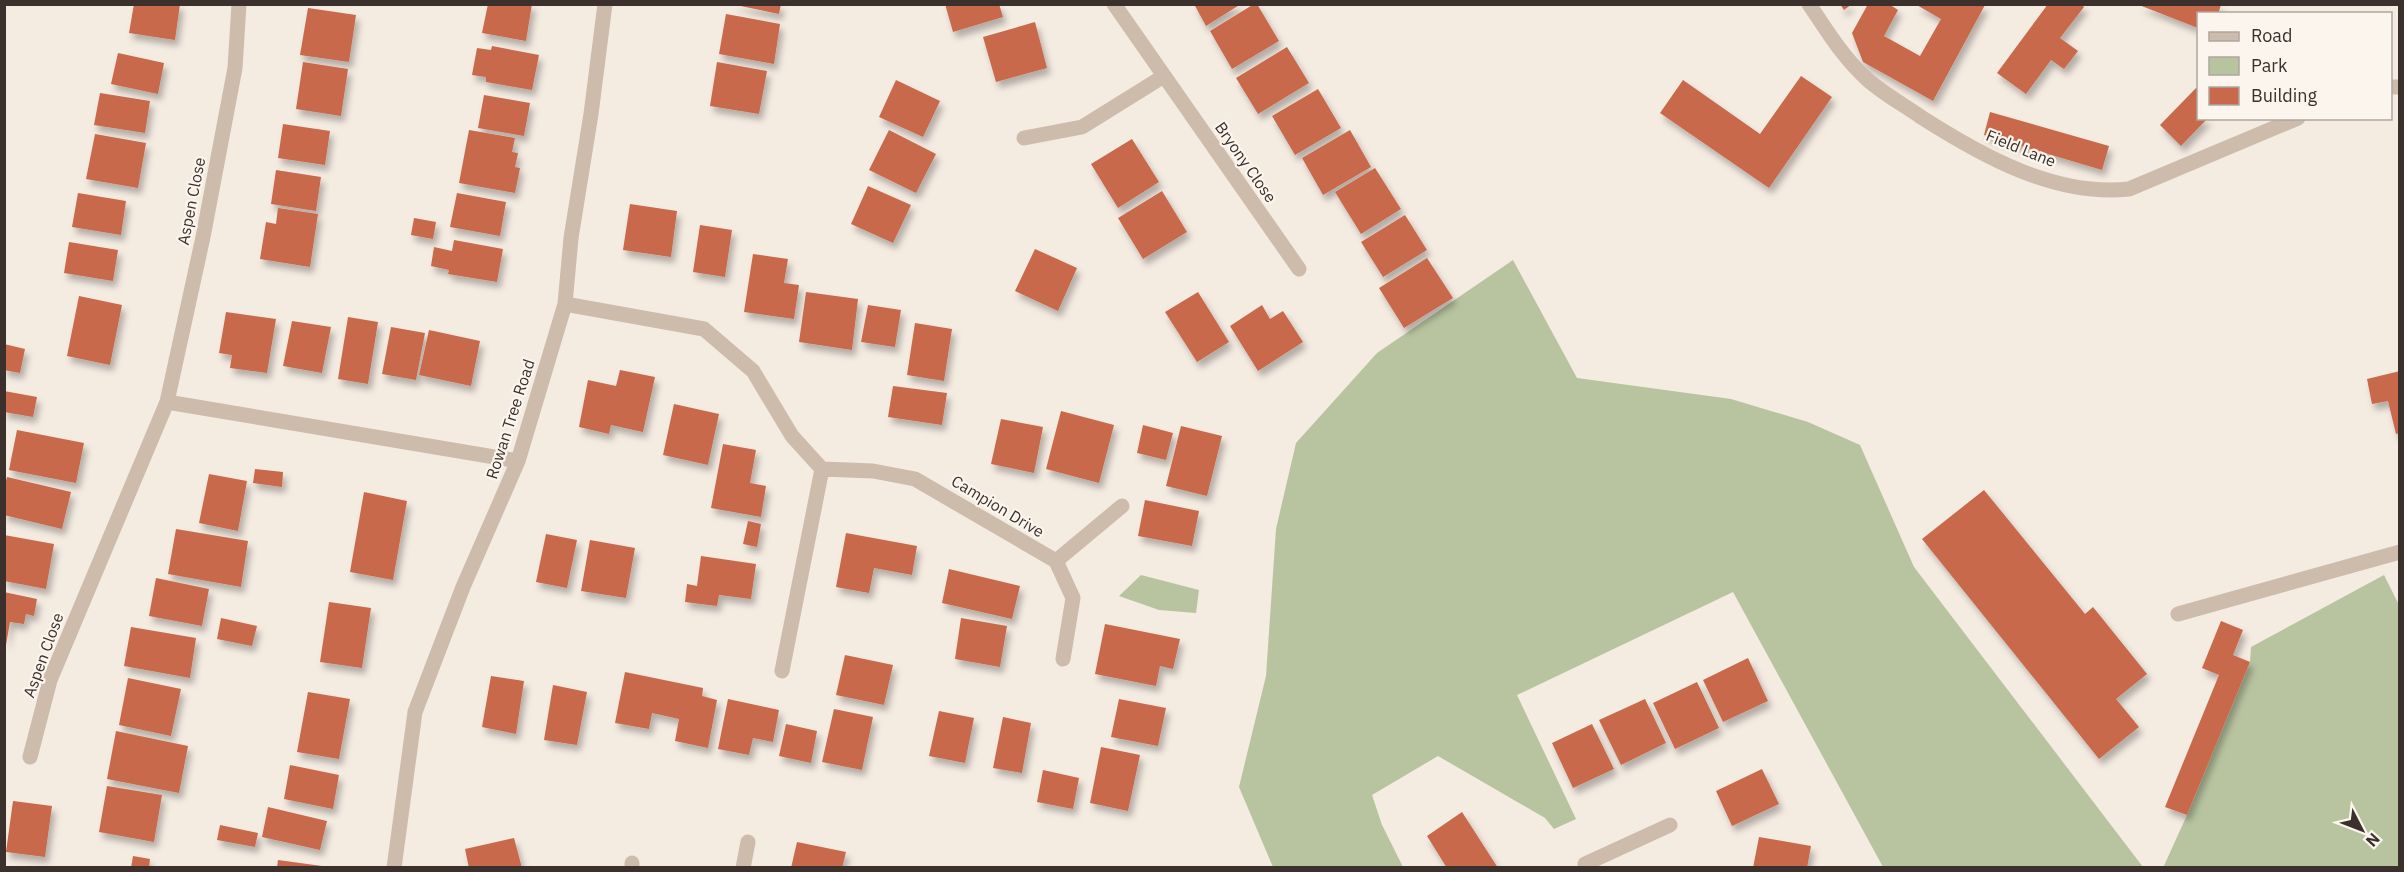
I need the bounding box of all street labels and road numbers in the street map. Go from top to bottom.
street label: Bryony Close [1211,118,1281,206]
street label: Field Lane [1983,125,2059,171]
street label: Aspen Close [173,155,209,246]
street label: Rowan Tree Road [481,357,539,481]
street label: Campion Drive [948,470,1048,542]
street label: Aspen Close [18,610,68,700]

